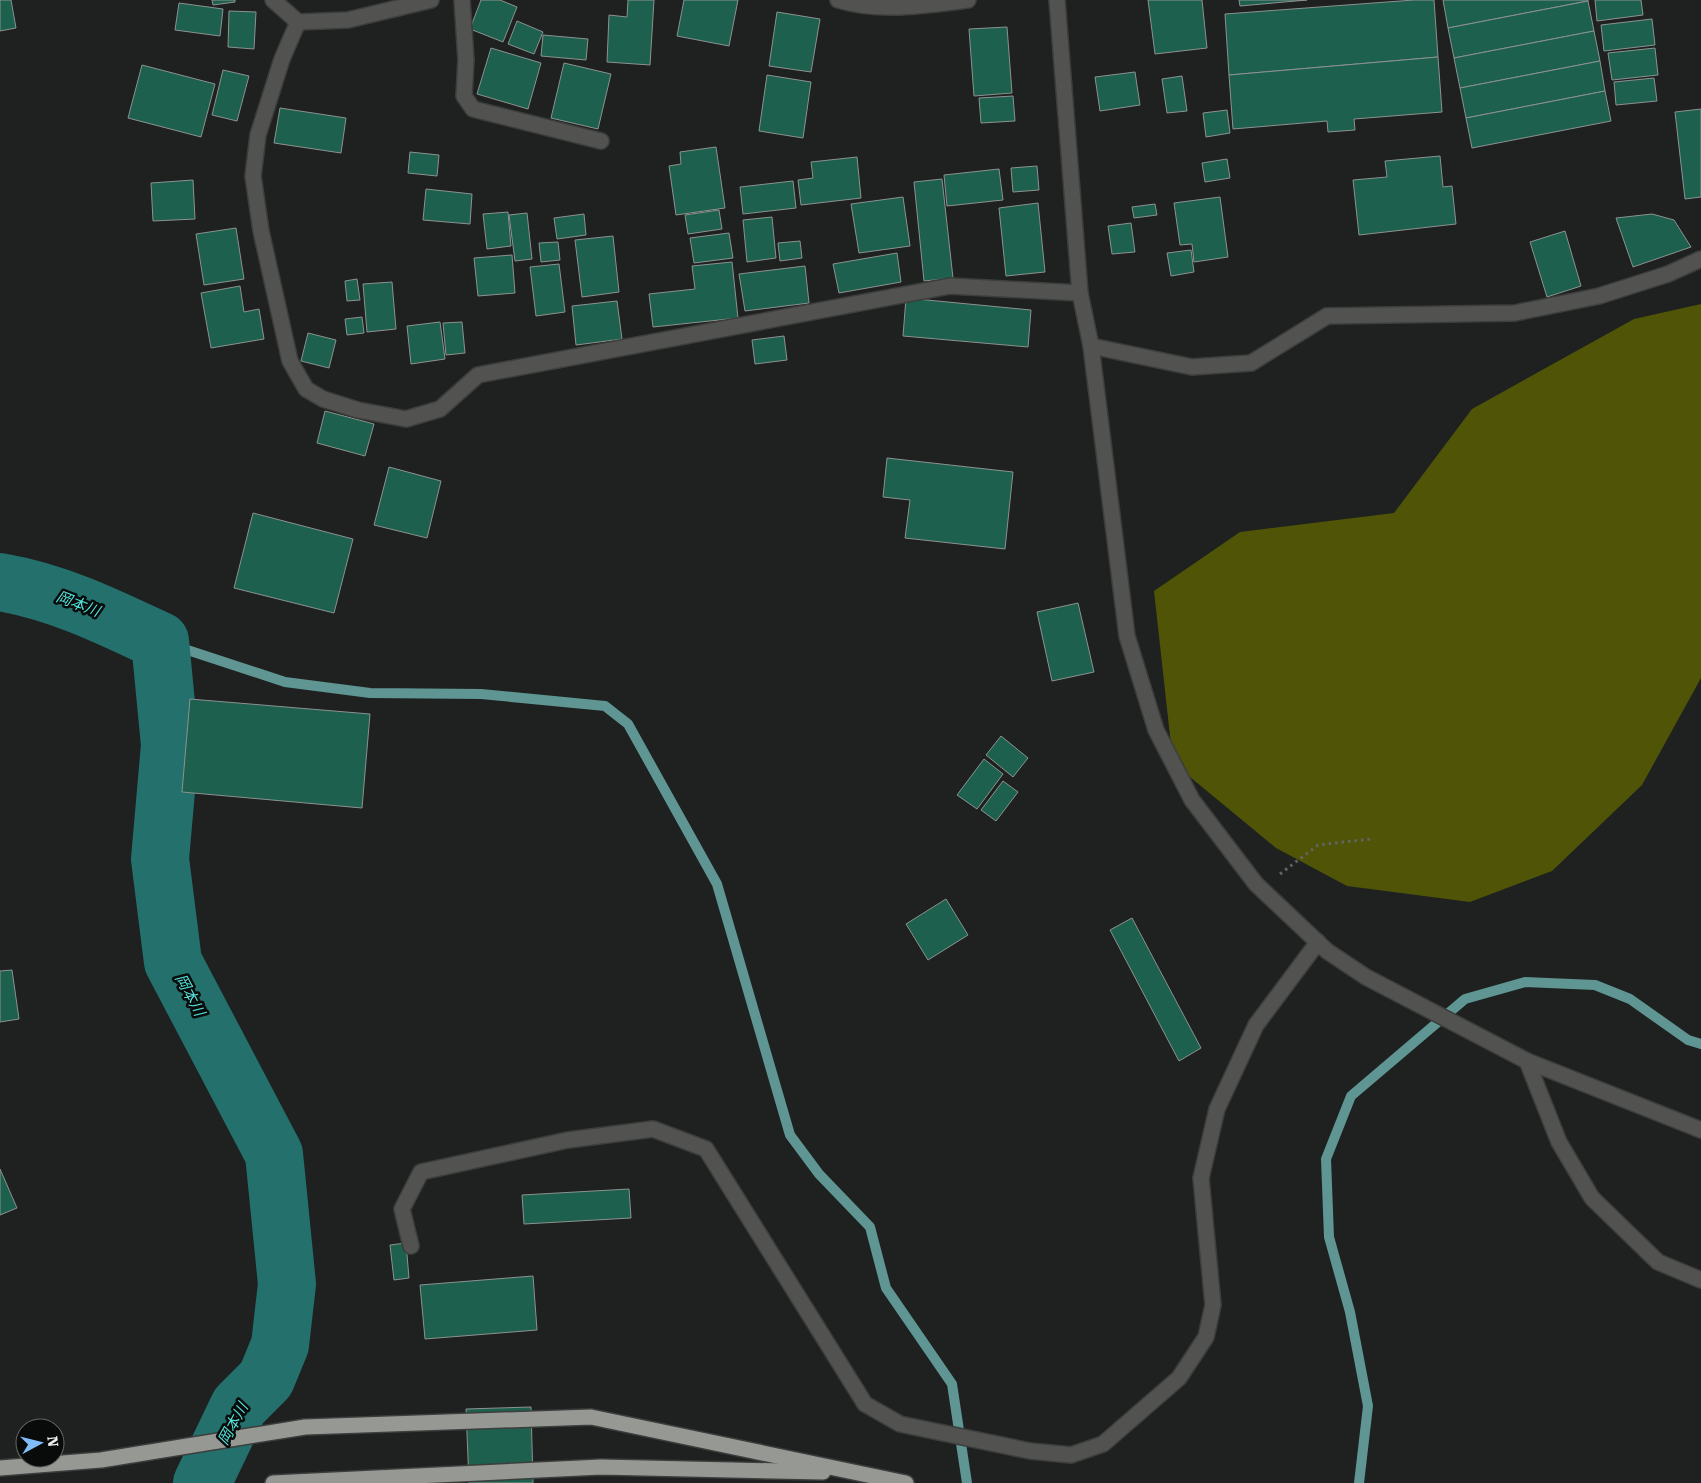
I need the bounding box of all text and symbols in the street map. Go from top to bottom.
water label: 岡本川 [54,588,104,621]
water label: 岡本川 [171,971,209,1021]
water label: 岡本川 [214,1398,253,1448]
north arrow [15,1418,65,1468]
text: N [44,1435,62,1448]

